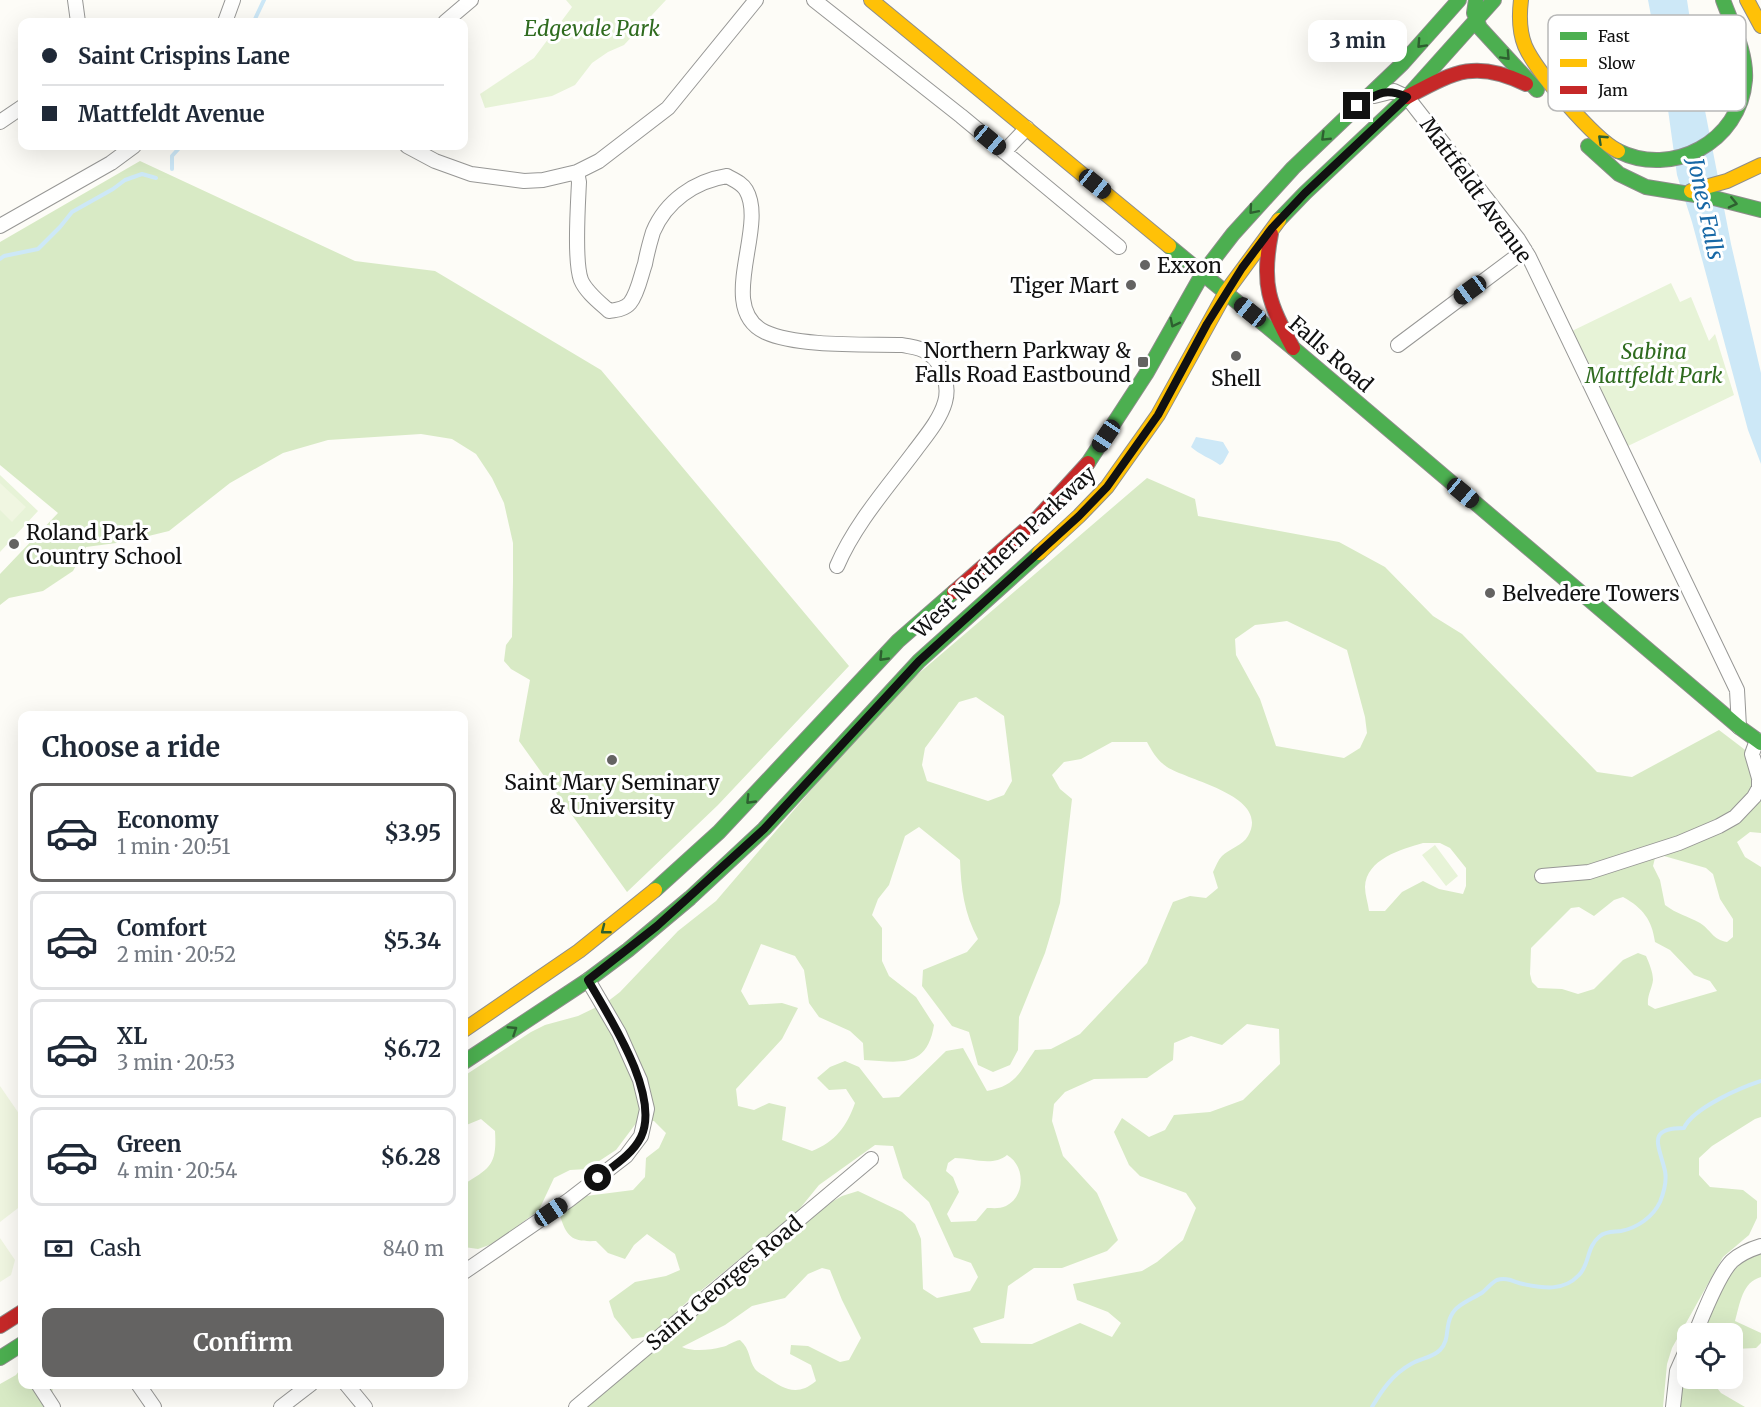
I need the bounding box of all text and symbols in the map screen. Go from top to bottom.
park label: Edgevale Park [524,15,660,42]
legend [1548,15,1746,111]
callout: 3 min [1308,19,1406,61]
text: Fast [1598,26,1631,46]
text: 3 min [1329,28,1386,53]
one-way arrow [1417,37,1428,48]
text: Saint Crispins Lane [78,42,290,70]
one-way arrow [1499,49,1510,60]
text: Slow [1598,53,1636,73]
text: Jam [1597,80,1628,100]
route end [1343,92,1370,119]
text: Mattfeldt Avenue [78,100,265,128]
street label: Mattfeldt Avenue [1414,112,1538,268]
car [970,122,1010,158]
one-way arrow [1321,129,1332,140]
one-way arrow [1599,135,1609,146]
water label: Jones Falls [1681,154,1730,262]
car [1075,166,1115,202]
one-way arrow [1728,195,1738,208]
one-way arrow [1249,203,1260,214]
place label: Exxon [1157,252,1222,279]
marker: Exxon [1138,258,1152,272]
place label: Tiger Mart [1010,272,1119,299]
car [1450,272,1490,308]
marker: Tiger Mart [1124,278,1138,292]
car [1230,294,1270,330]
street label: Falls Road [1283,310,1379,398]
one-way arrow [1170,317,1182,328]
place label: Northern Parkway & Falls Road Eastbound [915,337,1131,388]
park label: Sabina Mattfeldt Park [1584,338,1723,389]
marker: Shell [1229,349,1243,363]
marker: Northern Parkway & Falls Road Eastbound [1136,355,1150,369]
place label: Shell [1211,365,1262,392]
car [1088,416,1124,456]
street label: West Northern Parkway [906,459,1102,645]
car [1443,475,1483,511]
place label: Roland Park Country School [26,519,182,570]
marker: Roland Park Country School [7,537,21,551]
place label: Belvedere Towers [1502,580,1680,607]
marker: Belvedere Towers [1483,586,1497,600]
one-way arrow [879,651,890,661]
text: Choose a ride [42,730,220,764]
marker: Saint Mary Seminary & University [605,753,619,767]
place label: Saint Mary Seminary & University [504,769,720,820]
one-way arrow [746,793,757,803]
icon: car [45,806,99,860]
text: Economy [117,806,218,834]
text: $3.95 [384,819,441,847]
text: 1 min · 20:51 [117,834,230,859]
icon: car [45,914,99,968]
text: Comfort [117,914,207,942]
one-way arrow [601,922,612,933]
text: $5.34 [383,927,441,955]
text: 2 min · 20:52 [117,942,236,967]
icon: car [45,1022,99,1076]
text: XL [117,1022,147,1050]
one-way arrow [507,1026,517,1038]
text: $6.72 [383,1035,441,1063]
text: 3 min · 20:53 [117,1050,235,1075]
icon: car [45,1130,99,1184]
text: Green [117,1130,181,1158]
text: $6.28 [380,1143,441,1171]
text: 4 min · 20:54 [117,1158,237,1183]
route start [584,1164,611,1191]
car [531,1194,571,1230]
street label: Saint Georges Road [640,1210,808,1356]
icon: cash [42,1232,75,1265]
text: Cash [90,1234,141,1262]
text: 840 m [383,1236,444,1261]
button: Confirm [42,1308,444,1377]
map controls [1677,1323,1743,1389]
button: locate [1677,1323,1743,1389]

